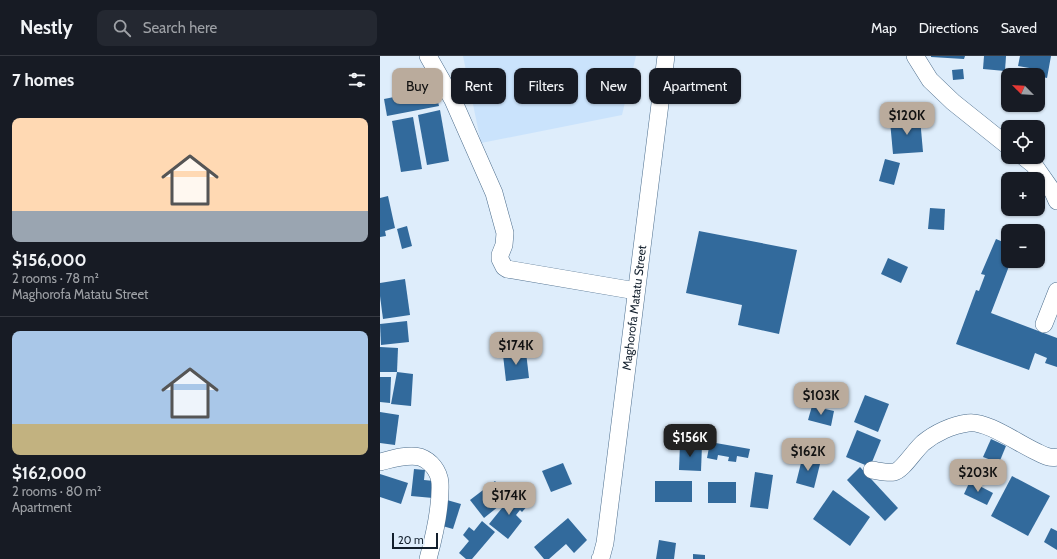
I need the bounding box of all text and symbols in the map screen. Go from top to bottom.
search box [97,10,377,46]
text: Nestly [20,16,73,39]
icon: search [111,17,133,39]
text: Search here [143,19,217,37]
text: Map [871,19,897,37]
text: Directions [919,19,979,37]
text: Saved [1001,19,1037,37]
chip: Buy [392,68,443,104]
chip: Rent [451,68,506,104]
chip: Filters [514,68,578,104]
chip: New [586,68,641,104]
chip: Apartment [649,68,741,104]
north arrow [1001,68,1045,112]
map controls [1001,68,1045,268]
icon: filters [346,69,368,91]
text: 7 homes [12,70,74,90]
pin: $120K [879,102,935,136]
text: $120K [889,107,925,123]
button: locate [1001,120,1045,164]
icon: home [154,144,226,216]
button: + [1001,172,1045,216]
button: − [1001,224,1045,268]
street label: Maghorofa Matatu Street [619,244,649,371]
text: $156,000 [12,250,87,270]
text: 2 rooms · 78 m² [12,270,99,286]
text: Maghorofa Matatu Street [12,286,148,302]
pin: $174K [488,332,544,366]
text: $174K [499,337,533,353]
icon: home [154,357,226,429]
pin: $103K [793,382,849,416]
text: $103K [803,387,839,403]
pin: $156K [662,424,718,458]
text: $156K [673,429,707,445]
pin: $162K [780,438,836,472]
text: $162K [791,443,825,459]
pin: $203K [950,459,1006,493]
text: $162,000 [12,463,86,483]
text: $203K [959,464,997,480]
pin: $174K [481,482,537,516]
text: 2 rooms · 80 m² [12,483,101,499]
text: $174K [492,487,526,503]
text: Apartment [12,499,72,515]
scale bar [392,531,438,550]
text: 20 m [398,533,424,547]

